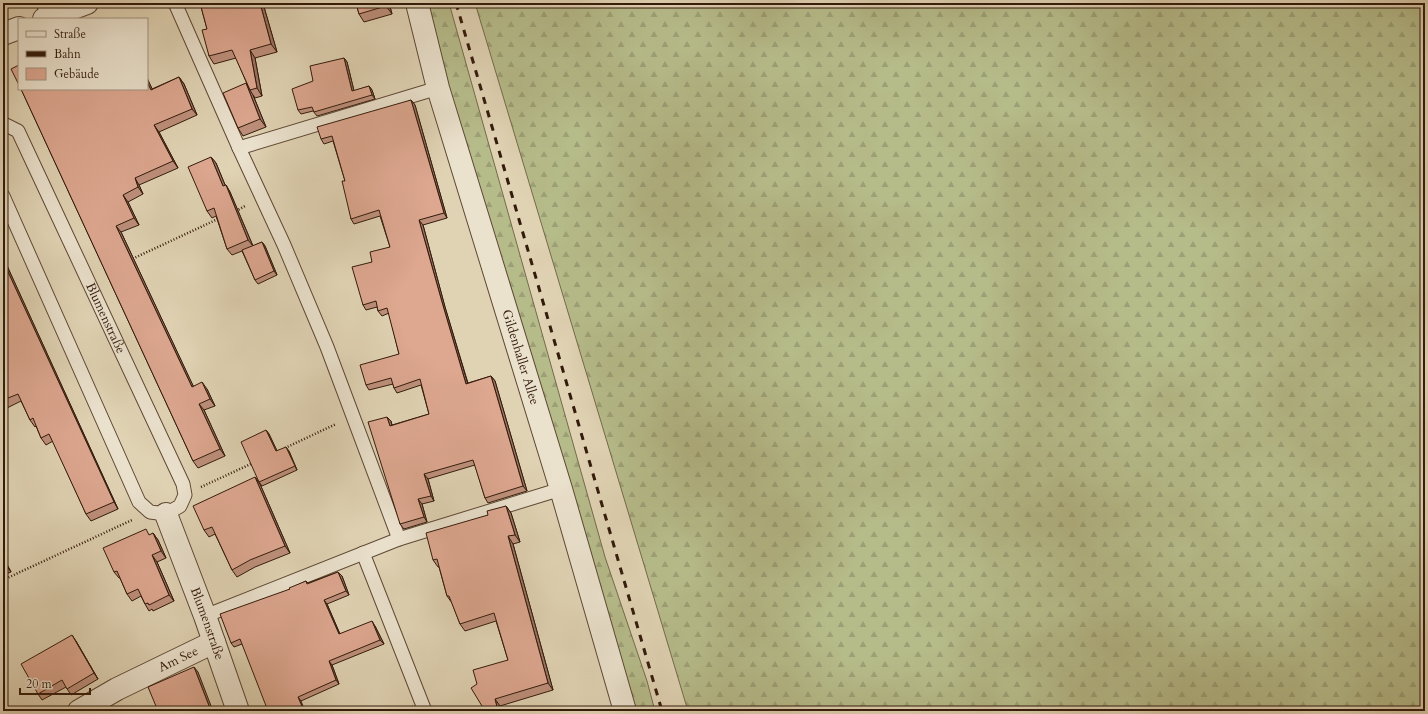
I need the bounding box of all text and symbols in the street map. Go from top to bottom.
legend [18,18,148,90]
text: Straße [54,26,86,42]
text: Bahn [54,46,81,62]
text: Gebäude [54,66,99,82]
street label: Blumenstraße [81,280,130,357]
street label: Gildenhaller Allee [497,307,544,407]
street label: Blumenstraße [186,585,229,662]
street label: Am See [155,642,201,677]
scale bar [20,670,90,696]
text: 20 m [26,676,53,692]

